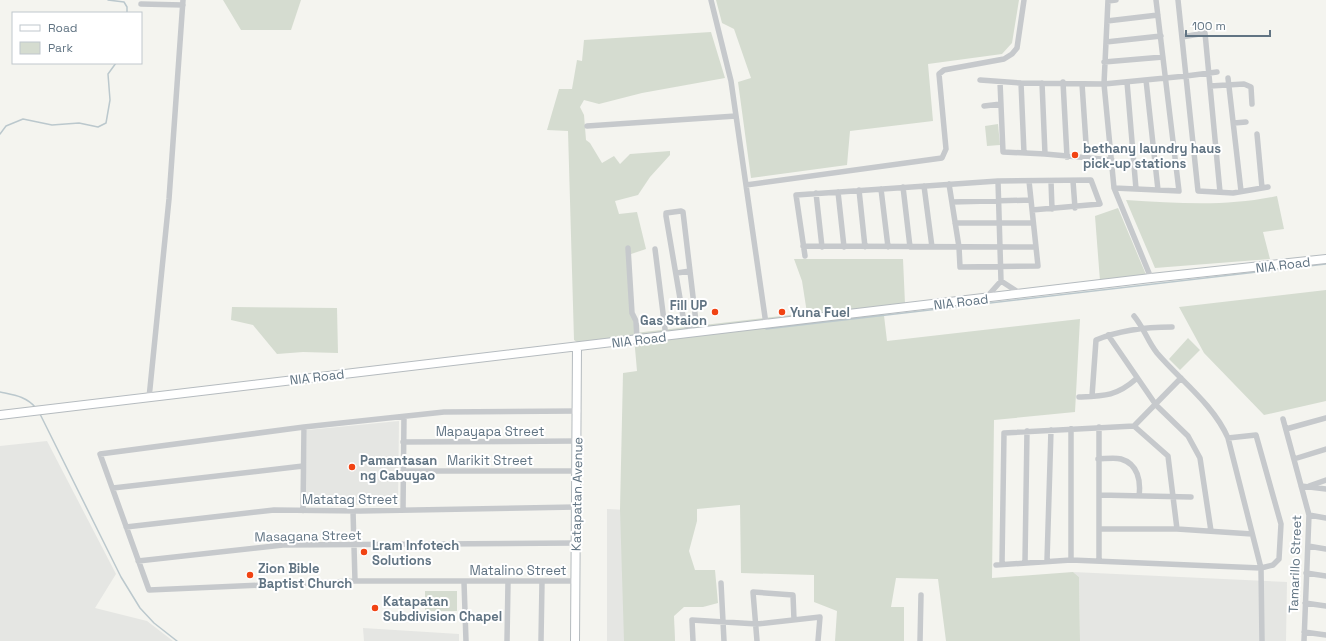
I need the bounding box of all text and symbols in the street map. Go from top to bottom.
legend [12,12,142,64]
scale bar [1186,12,1270,38]
text: 100 m [1192,18,1226,34]
text: Road [48,20,77,36]
text: Park [48,40,73,56]
place label: bethany laundry haus pick-up stations [1083,140,1221,172]
marker: bethany laundry haus pick-up stations [1070,150,1080,160]
street label: NIA Road [1255,253,1311,277]
street label: NIA Road [933,290,989,314]
place label: Fill UP Gas Staion [640,297,707,329]
place label: Yuna Fuel [790,304,850,321]
marker: Fill UP Gas Staion [710,307,720,317]
marker: Yuna Fuel [777,307,787,317]
street label: NIA Road [611,328,667,352]
street label: NIA Road [289,365,345,389]
street label: Mapayapa Street [436,423,544,440]
street label: Katapatan Avenue [568,437,586,551]
place label: Pamantasan ng Cabuyao [360,452,437,484]
street label: Marikit Street [447,452,533,469]
marker: Pamantasan ng Cabuyao [347,462,357,472]
street label: Matatag Street [302,491,398,508]
street label: Tamarillo Street [1285,515,1305,613]
street label: Masagana Street [254,527,362,545]
place label: Lram Infotech Solutions [372,537,459,569]
marker: Lram Infotech Solutions [359,547,369,557]
place label: Zion Bible Baptist Church [258,560,352,592]
street label: Matalino Street [469,562,567,579]
marker: Zion Bible Baptist Church [245,570,255,580]
place label: Katapatan Subdivision Chapel [383,593,502,625]
marker: Katapatan Subdivision Chapel [370,603,380,613]

